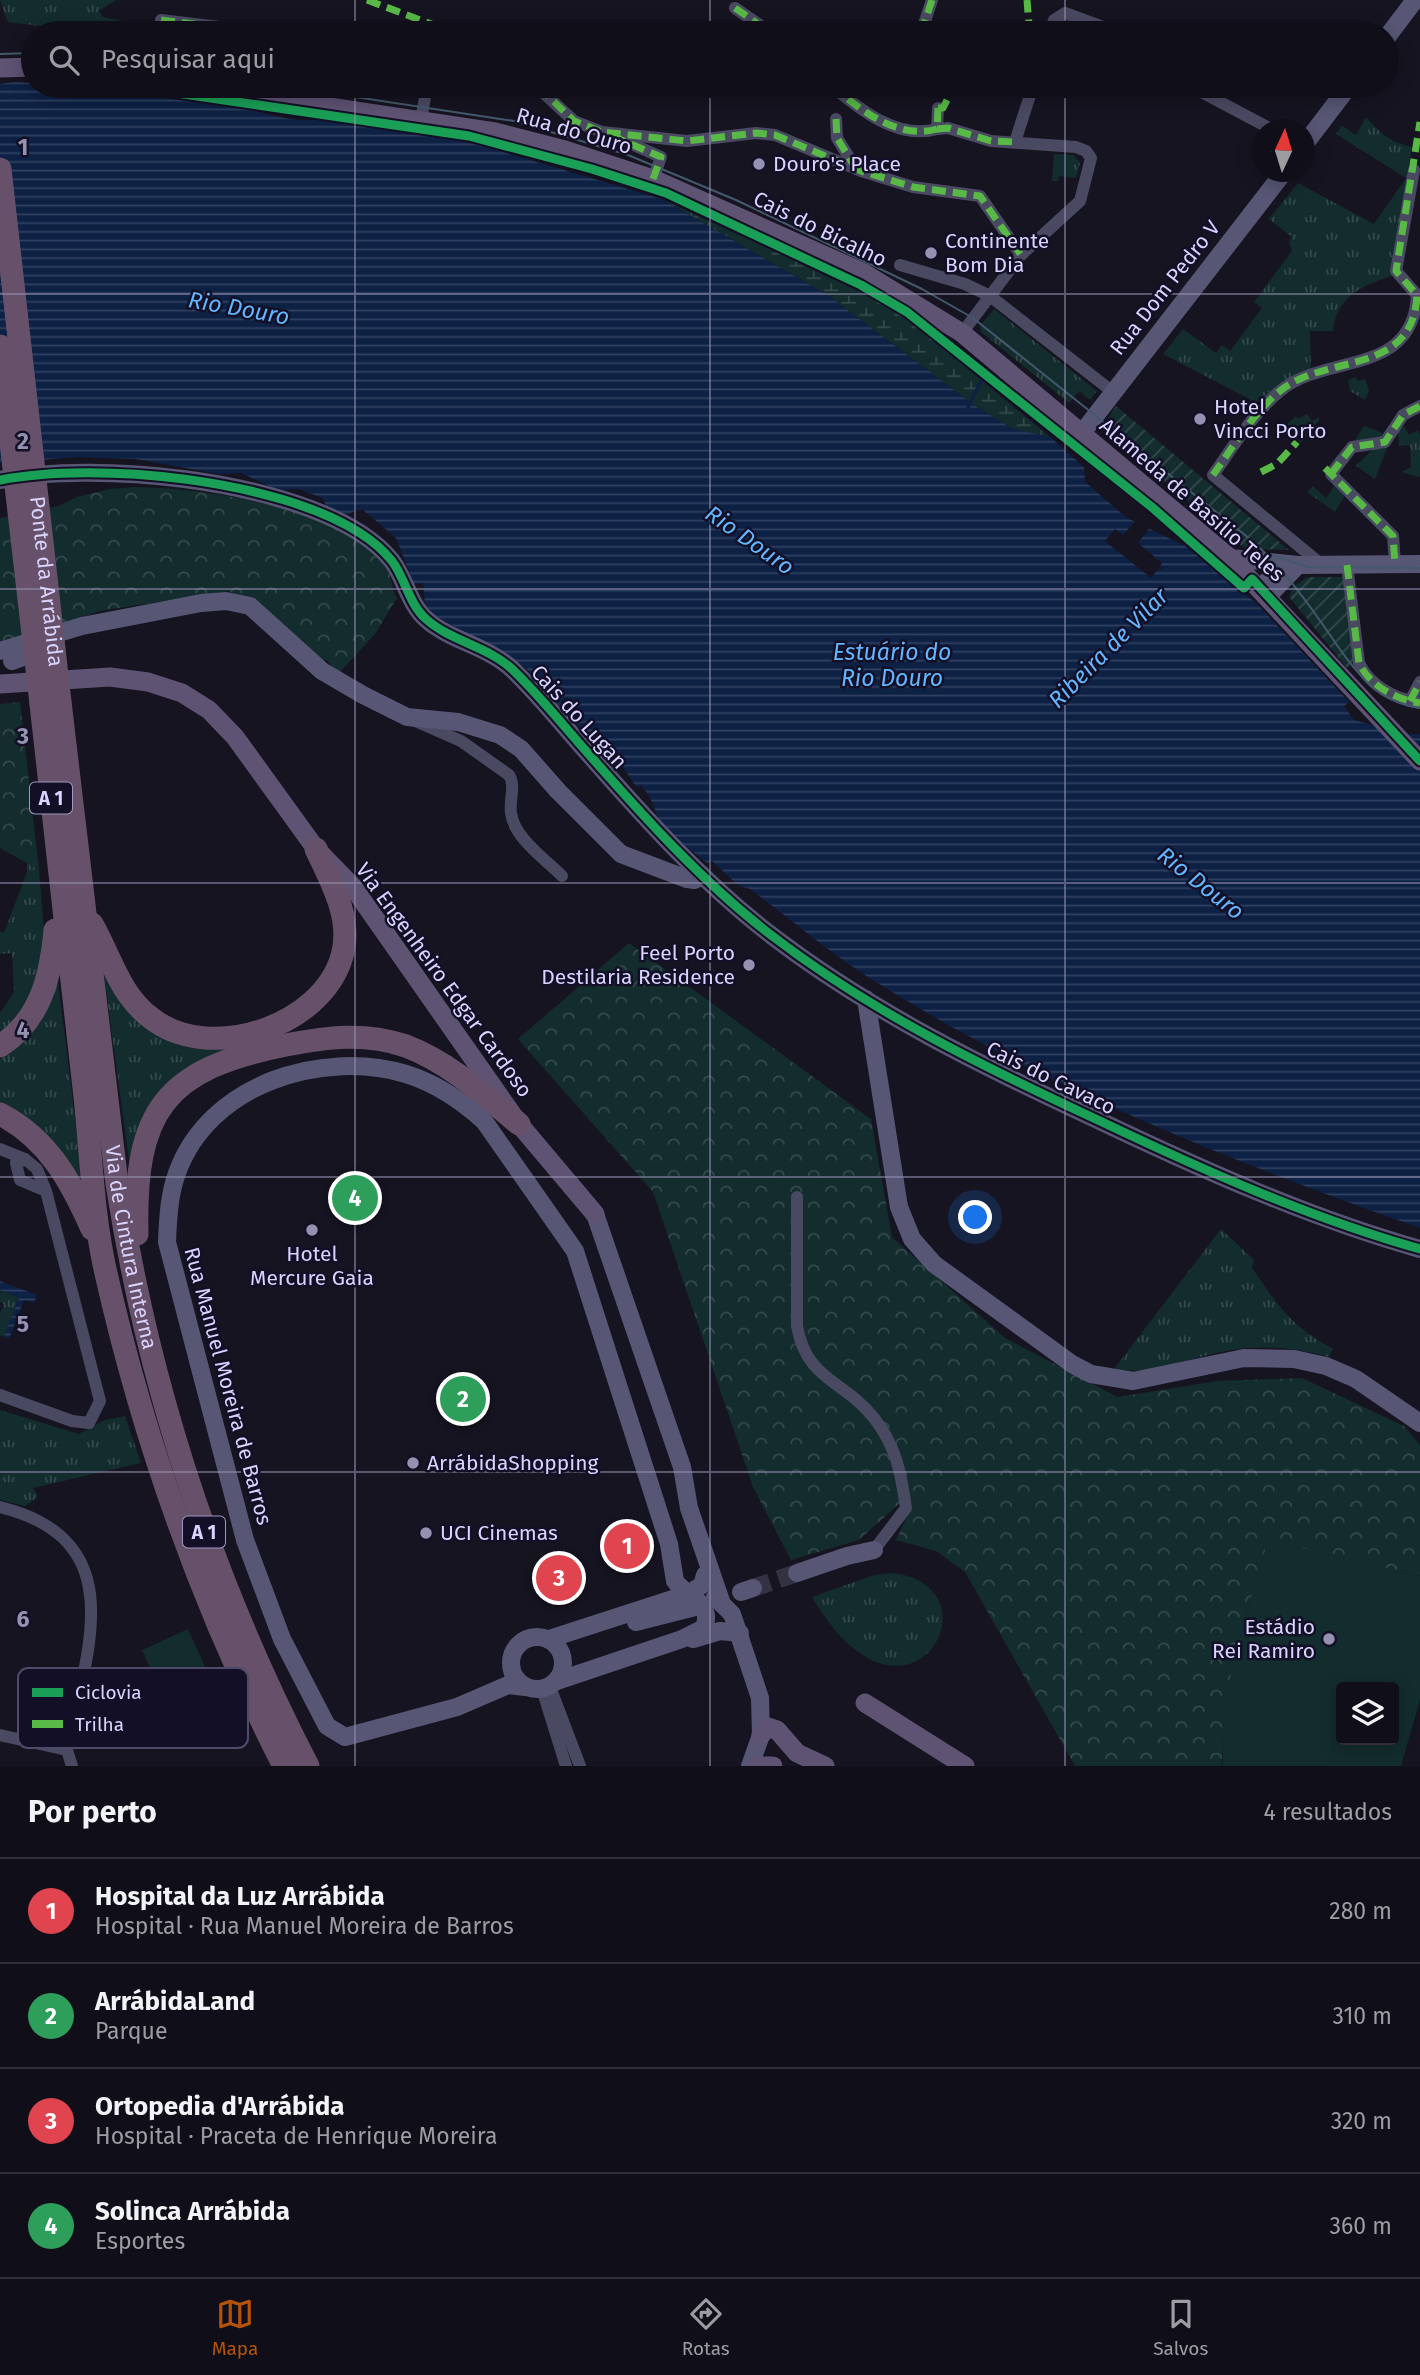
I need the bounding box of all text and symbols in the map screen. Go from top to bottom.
search box [21,21,1399,98]
icon: search [45,41,83,79]
text: Pesquisar aqui [101,44,275,75]
street label: Rua do Ouro [513,102,635,160]
north arrow [1252,119,1315,182]
text: 1 [18,133,28,161]
place label: Douro's Place [773,151,901,177]
marker: Douro's Place [751,156,767,172]
street label: Cais do Bicalho [749,186,891,272]
street label: Rua Dom Pedro V [1104,215,1226,361]
place label: Continente Bom Dia [945,228,1049,278]
marker: Continente Bom Dia [923,245,939,261]
water label: Rio Douro [186,285,292,331]
place label: Hotel Vincci Porto [1214,394,1327,444]
marker: Hotel Vincci Porto [1192,411,1208,427]
street label: Alameda de Basílio Teles [1094,413,1290,587]
text: 2 [17,427,29,455]
street label: Ponte da Arrábida [24,495,69,668]
water label: Rio Douro [700,499,800,581]
water label: Ribeira de Vilar [1042,581,1175,714]
water label: Estuário do Rio Douro [833,638,951,692]
street label: Cais do Lugan [525,660,633,774]
text: 3 [16,722,29,750]
road number: A 1 [30,782,72,814]
water label: Rio Douro [1152,841,1250,925]
street label: Via Engenheiro Edgar Cardoso [350,858,538,1102]
place label: Feel Porto Destilaria Residence [541,940,735,990]
marker: Feel Porto Destilaria Residence [741,957,757,973]
text: 4 [17,1016,30,1044]
street label: Cais do Cavaco [982,1035,1120,1121]
street label: Via de Cintura Interna [99,1144,163,1352]
pin: 4 [332,1172,378,1224]
your location [958,1200,992,1234]
marker: Hotel Mercure Gaia [304,1222,320,1238]
place label: Hotel Mercure Gaia [250,1241,374,1291]
street label: Rua Manuel Moreira de Barros [178,1244,278,1528]
text: 5 [17,1310,29,1338]
pin: 2 [440,1373,486,1425]
place label: ArrábidaShopping [427,1450,599,1476]
marker: ArrábidaShopping [405,1455,421,1471]
road number: A 1 [183,1516,225,1548]
place label: UCI Cinemas [440,1520,558,1546]
pin: 1 [604,1520,650,1572]
marker: UCI Cinemas [418,1525,434,1541]
pin: 3 [536,1552,582,1604]
text: 6 [17,1605,30,1633]
place label: Estádio Rei Ramiro [1212,1614,1315,1664]
marker: Estádio Rei Ramiro [1321,1631,1337,1647]
legend [18,1668,248,1748]
text: Ciclovia [75,1681,142,1704]
map controls [1336,1682,1399,1745]
button: layers [1336,1682,1399,1745]
text: Trilha [75,1713,124,1736]
text: Por perto [28,1794,157,1830]
text: 4 resultados [1263,1798,1392,1826]
text: Hospital da Luz Arrábida [95,1881,385,1912]
text: 1 [46,1897,56,1925]
text: 280 m [1329,1897,1392,1925]
text: Hospital · Rua Manuel Moreira de Barros [95,1912,514,1940]
text: ArrábidaLand [95,1986,255,2017]
text: 2 [45,2002,57,2030]
text: 310 m [1332,2002,1392,2030]
text: Parque [95,2017,167,2045]
text: Ortopedia d'Arrábida [95,2091,345,2122]
text: 3 [45,2107,57,2135]
text: 320 m [1331,2107,1392,2135]
text: Hospital · Praceta de Henrique Moreira [95,2122,497,2150]
text: Solinca Arrábida [95,2196,290,2227]
text: 4 [45,2212,58,2240]
text: 360 m [1330,2212,1392,2240]
text: Esportes [95,2227,185,2255]
tab: Mapa [212,2295,258,2360]
tab: Rotas [682,2295,730,2360]
tab: Salvos [1153,2295,1208,2360]

